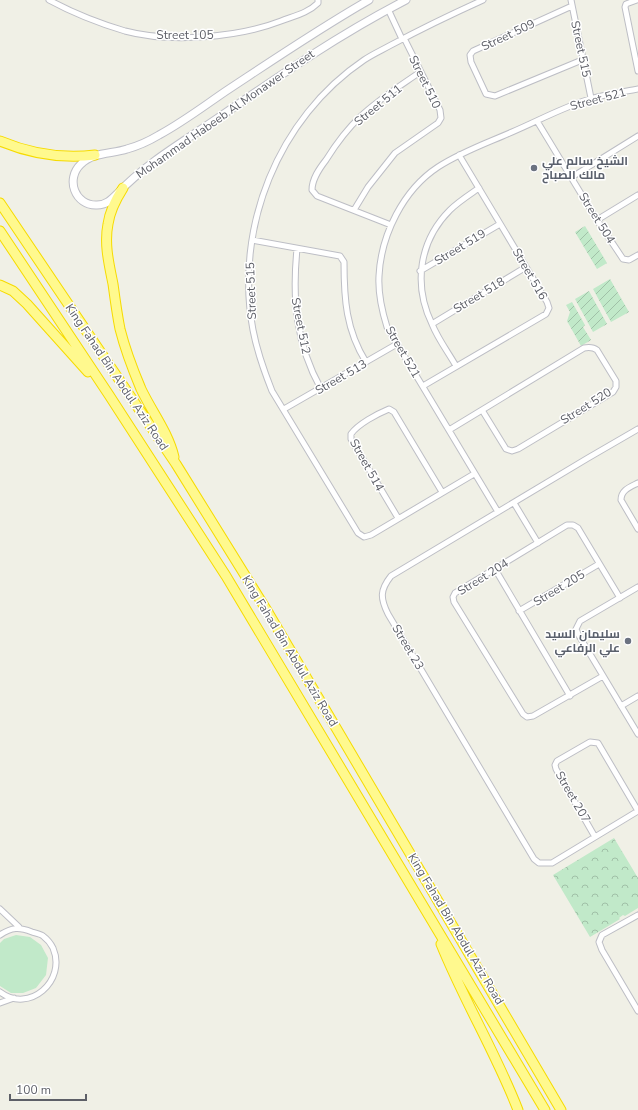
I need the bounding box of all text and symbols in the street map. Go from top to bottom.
street label: Street 509 [479,16,537,54]
street label: Street 515 [567,19,595,79]
street label: Street 105 [156,27,214,43]
street label: Mohammad Habeeb Al Monawer Street [133,46,318,182]
street label: Street 510 [405,53,445,111]
street label: Street 511 [351,81,405,129]
street label: Street 521 [568,84,628,114]
place label: الشيخ سالم علي مالك الصباح [542,153,628,184]
marker: الشيخ سالم علي مالك الصباح [529,163,539,173]
street label: Street 504 [575,189,619,247]
street label: Street 519 [431,225,489,269]
street label: Street 516 [509,245,551,303]
street label: Street 515 [242,262,260,320]
street label: Street 518 [450,273,508,317]
street label: Street 512 [288,296,314,356]
street label: King Fahad Bin Abdul Aziz Road [62,301,172,453]
street label: Street 521 [382,323,424,381]
street label: Street 513 [312,356,370,398]
street label: Street 520 [557,384,615,428]
street label: Street 514 [346,436,388,494]
street label: Street 204 [454,555,512,599]
street label: Street 205 [530,566,588,610]
street label: King Fahad Bin Abdul Aziz Road [238,572,342,730]
street label: Street 23 [388,621,428,673]
place label: سليمان السيد علي الرفاعي [545,626,620,658]
marker: سليمان السيد علي الرفاعي [623,636,633,646]
street label: Street 207 [552,768,594,826]
street label: King Fahad Bin Abdul Aziz Road [404,850,508,1008]
scale bar [10,1076,86,1102]
text: 100 m [16,1082,51,1098]

